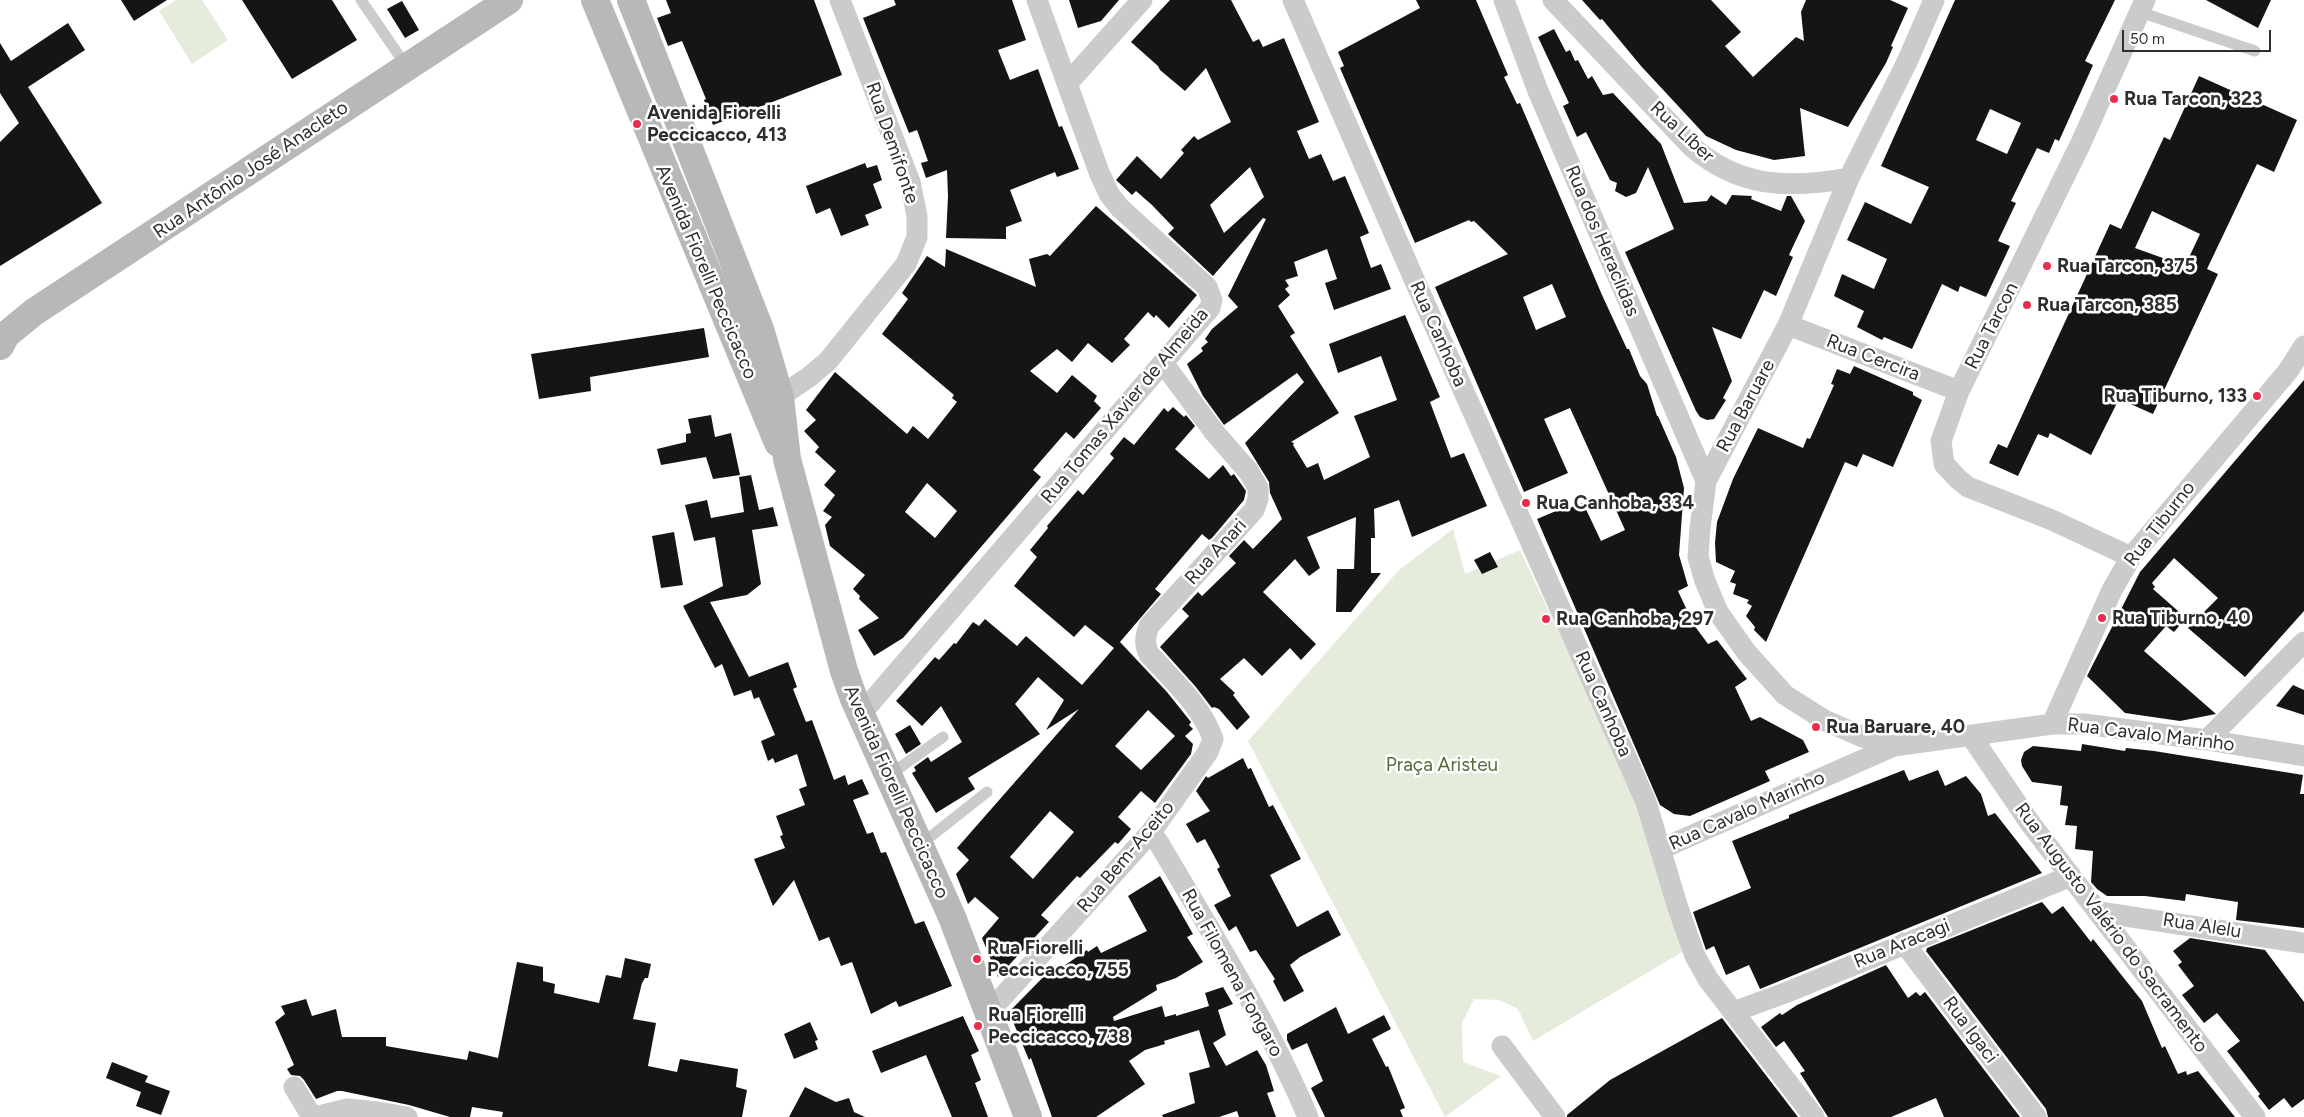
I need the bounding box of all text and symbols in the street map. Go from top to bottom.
scale bar [2124,20,2273,52]
text: 50 m [2130,30,2165,48]
street label: Rua Demifonte [861,79,923,207]
place label: Rua Tarcon, 323 [2124,88,2263,110]
marker: Rua Tarcon, 323 [2108,93,2120,105]
street label: Rua Antônio José Anacleto [149,96,353,244]
street label: Rua Líber [1645,97,1719,167]
place label: Avenida Fiorelli Peccicacco, 413 [647,102,787,146]
marker: Avenida Fiorelli Peccicacco, 413 [631,118,643,130]
street label: Avenida Fiorelli Peccicacco [650,161,762,383]
street label: Rua dos Heraclidas [1560,162,1644,320]
place label: Rua Tarcon, 375 [2057,255,2196,277]
marker: Rua Tarcon, 375 [2041,260,2053,272]
street label: Rua Canhoba [1405,278,1471,390]
street label: Rua Tarcon [1960,279,2024,373]
place label: Rua Tarcon, 385 [2037,294,2177,316]
marker: Rua Tarcon, 385 [2021,299,2033,311]
street label: Rua Tomas Xavier de Almeida [1037,304,1213,508]
street label: Rua Cercira [1823,330,1923,386]
street label: Rua Baruare [1712,356,1780,456]
place label: Rua Tiburno, 133 [2104,385,2247,407]
marker: Rua Tiburno, 133 [2251,390,2263,402]
street label: Rua Tiburno [2120,477,2200,571]
place label: Rua Canhoba, 334 [1536,492,1694,514]
marker: Rua Canhoba, 334 [1520,497,1532,509]
street label: Rua Anari [1180,514,1252,590]
place label: Rua Tiburno, 40 [2112,607,2251,629]
place label: Rua Canhoba, 297 [1556,608,1714,630]
marker: Rua Tiburno, 40 [2096,612,2108,624]
marker: Rua Canhoba, 297 [1540,613,1552,625]
street label: Rua Canhoba [1570,648,1636,760]
street label: Avenida Fiorelli Peccicacco [839,682,953,902]
street label: Rua Cavalo Marinho [2066,713,2236,757]
place label: Rua Baruare, 40 [1826,716,1965,738]
marker: Rua Baruare, 40 [1810,721,1822,733]
park label: Praça Aristeu [1386,754,1498,776]
street label: Rua Cavalo Marinho [1666,766,1828,856]
street label: Rua Bem-Aceito [1073,796,1179,918]
street label: Rua Augusto Valério do Sacramento [2010,799,2212,1057]
street label: Rua Filomena Fongaro [1176,885,1288,1061]
street label: Rua Alelu [2161,909,2243,943]
street label: Rua Aracagi [1851,914,1953,974]
place label: Rua Fiorelli Peccicacco, 755 [987,937,1129,981]
marker: Rua Fiorelli Peccicacco, 755 [971,953,983,965]
street label: Rua Igaci [1938,992,2002,1068]
place label: Rua Fiorelli Peccicacco, 738 [988,1004,1130,1048]
marker: Rua Fiorelli Peccicacco, 738 [972,1020,984,1032]

